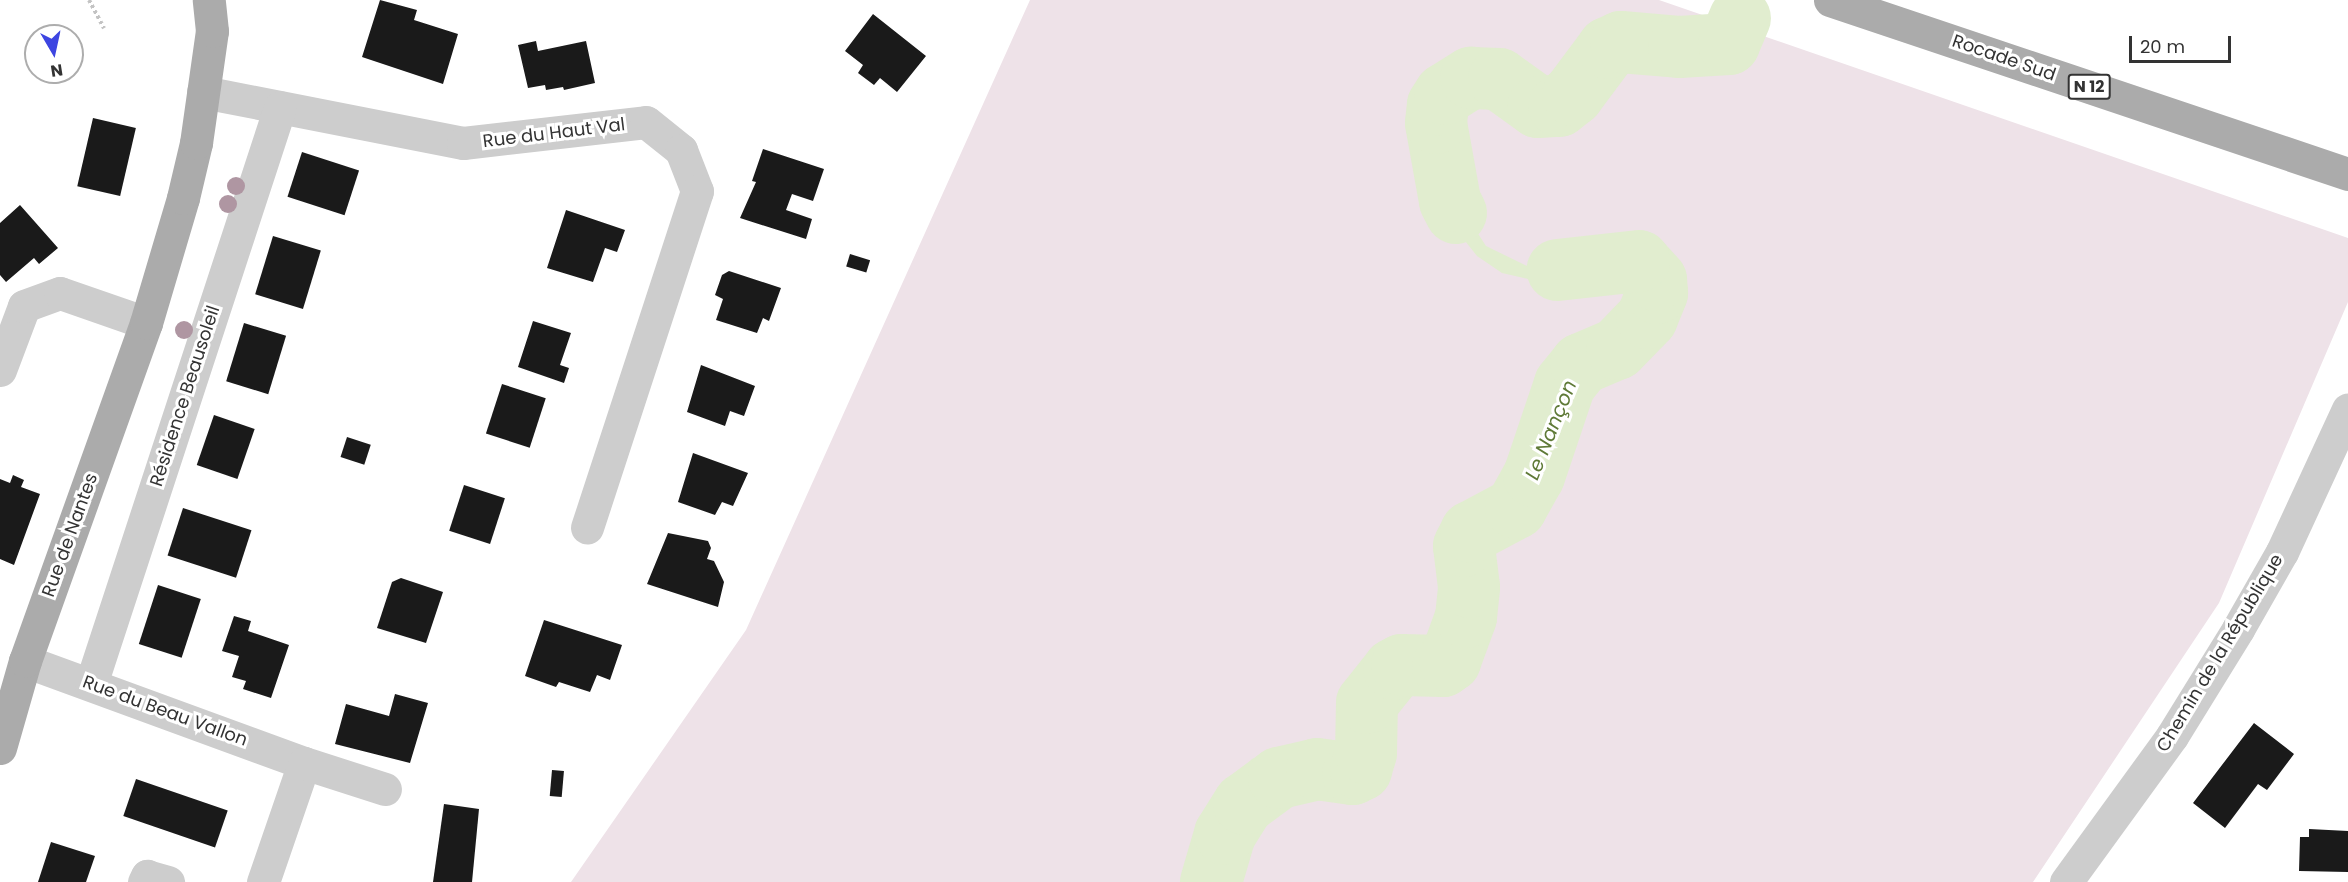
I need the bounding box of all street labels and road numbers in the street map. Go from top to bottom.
street label: Rocade Sud [1949,30,2059,86]
road number: N 12 [2066,74,2112,100]
street label: Rue du Haut Val [482,114,626,152]
street label: Résidence Beausoleil [146,303,224,489]
street label: Rue de Nantes [38,470,102,600]
street label: Chemin de la République [2152,550,2288,756]
street label: Rue du Beau Vallon [80,671,250,751]

